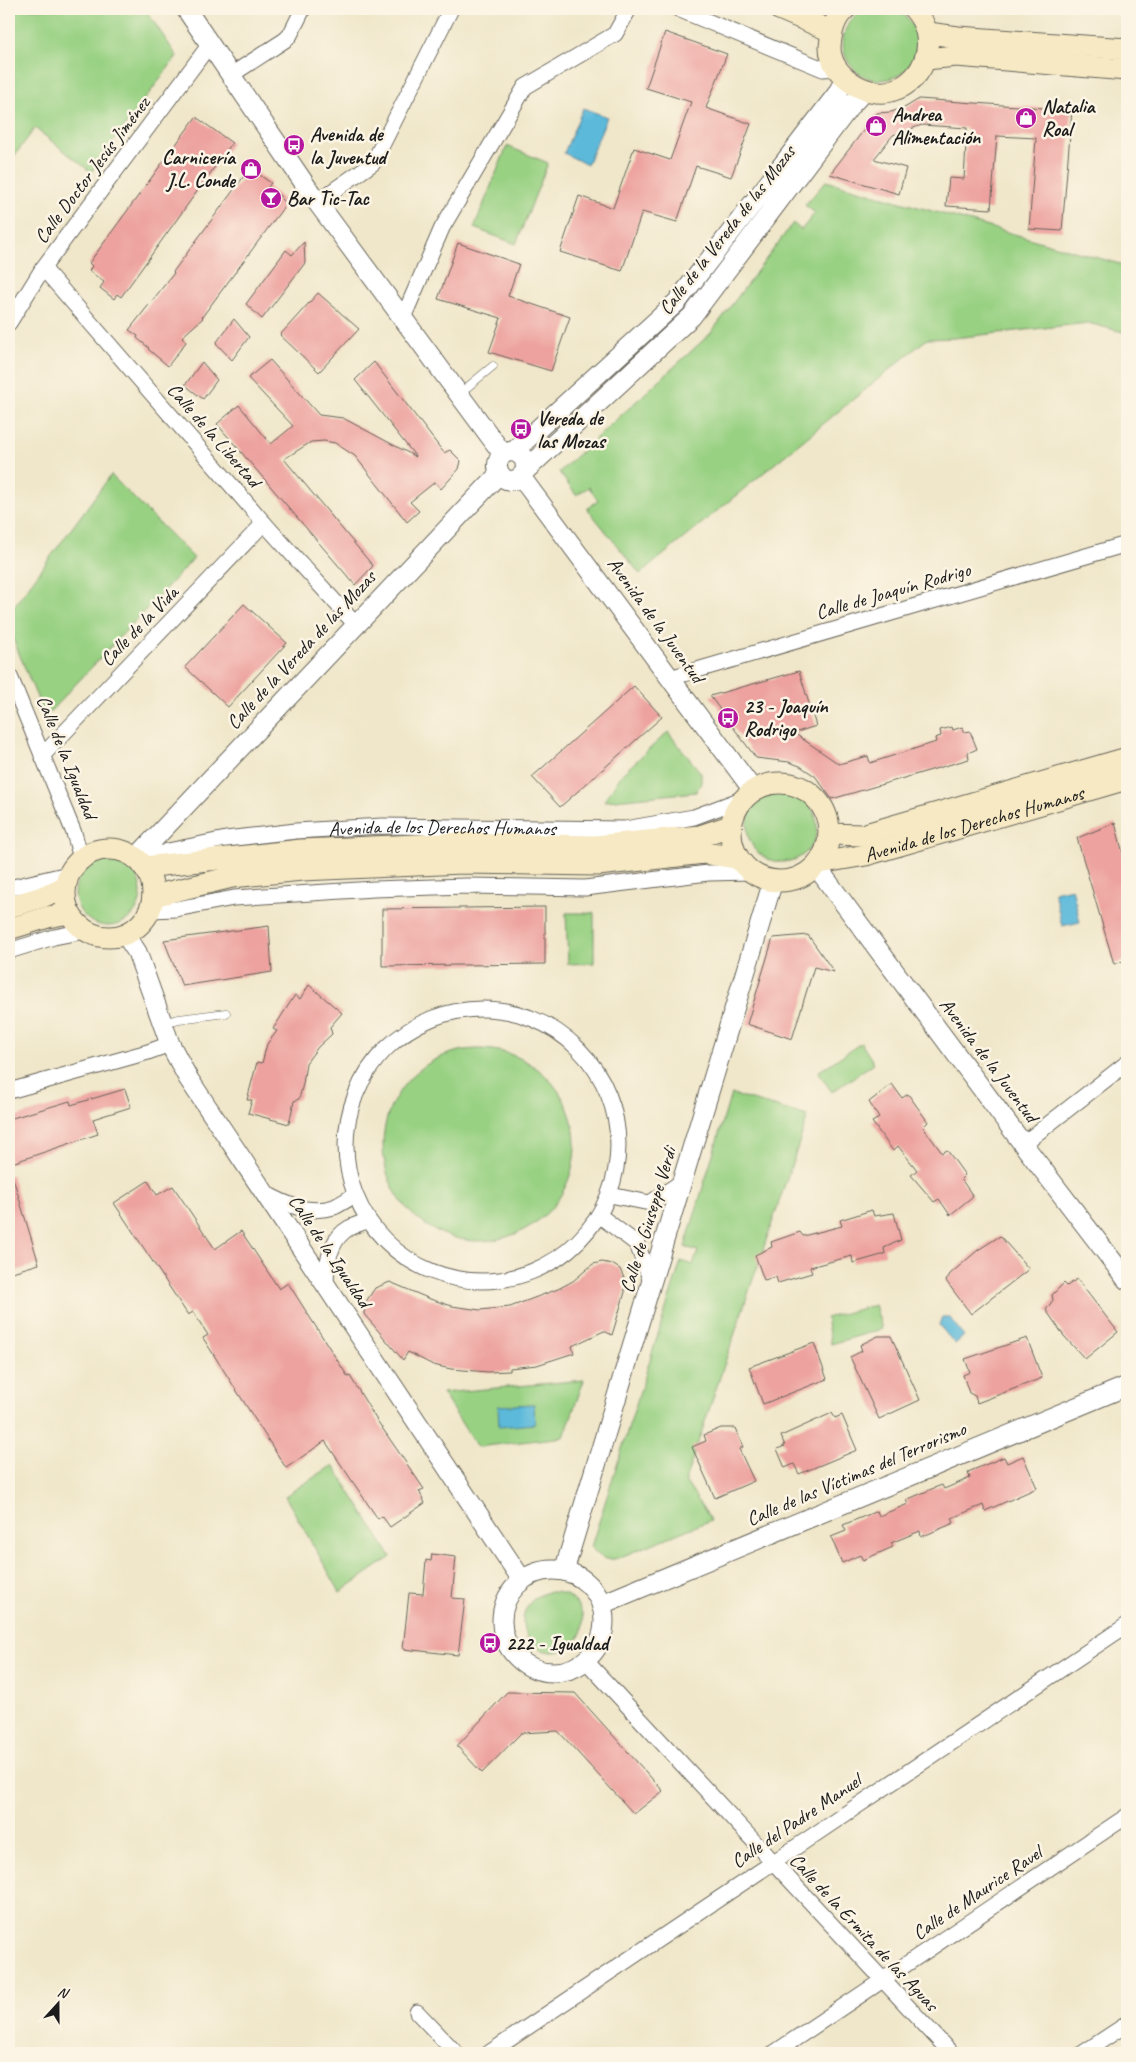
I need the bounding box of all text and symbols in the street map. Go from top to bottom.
street label: Calle Doctor Jesús Jiménez [29,90,156,248]
place label: Natalia Roal [1042,94,1097,142]
place label: Andrea Alimentación [892,102,981,150]
shop icon: Natalia Roal [1014,106,1038,130]
shop icon: Andrea Alimentación [864,114,888,138]
place label: Avenida de la Juventud [310,122,390,170]
bus stop icon: Avenida de la Juventud [282,133,306,157]
street label: Calle de la Vereda de las Mozas [653,139,802,320]
place label: Carnicería J.L. Conde [162,145,237,193]
shop icon: Carnicería J.L. Conde [239,157,263,181]
bar icon: Bar Tic-Tac [259,186,283,210]
place label: Bar Tic-Tac [287,186,370,211]
street label: Calle de la Libertad [162,378,268,495]
place label: Vereda de las Mozas [537,406,607,454]
bus stop icon: Vereda de las Mozas [509,417,533,441]
street label: Avenida de la Juventud [602,552,712,690]
street label: Calle de Joaquín Rodrigo [813,557,974,625]
street label: Calle de la Vereda de las Mozas [221,564,383,735]
street label: Calle de la Vida [95,579,185,671]
street label: Calle de la Igualdad [31,692,104,825]
place label: 23 - Joaquín Rodrigo [744,694,828,742]
bus stop icon: 23 - Joaquín Rodrigo [716,706,740,730]
street label: Avenida de los Derechos Humanos [861,779,1089,867]
street label: Avenida de los Derechos Humanos [328,813,558,842]
street label: Avenida de la Juventud [934,993,1046,1130]
street label: Calle de Giuseppe Verdi [614,1142,683,1296]
street label: Calle de la Igualdad [283,1190,379,1315]
street label: Calle de las Víctimas del Terrorismo [742,1416,970,1532]
bus stop icon: 222 - Igualdad [478,1631,502,1655]
place label: 222 - Igualdad [506,1631,612,1656]
street label: Calle del Padre Manuel [726,1766,869,1874]
street label: Calle de Maurice Ravel [908,1839,1049,1945]
street label: Calle de la Ermita de las Aguas [784,1848,945,2018]
north arrow [32,1980,82,2030]
text: N [55,1983,72,2003]

